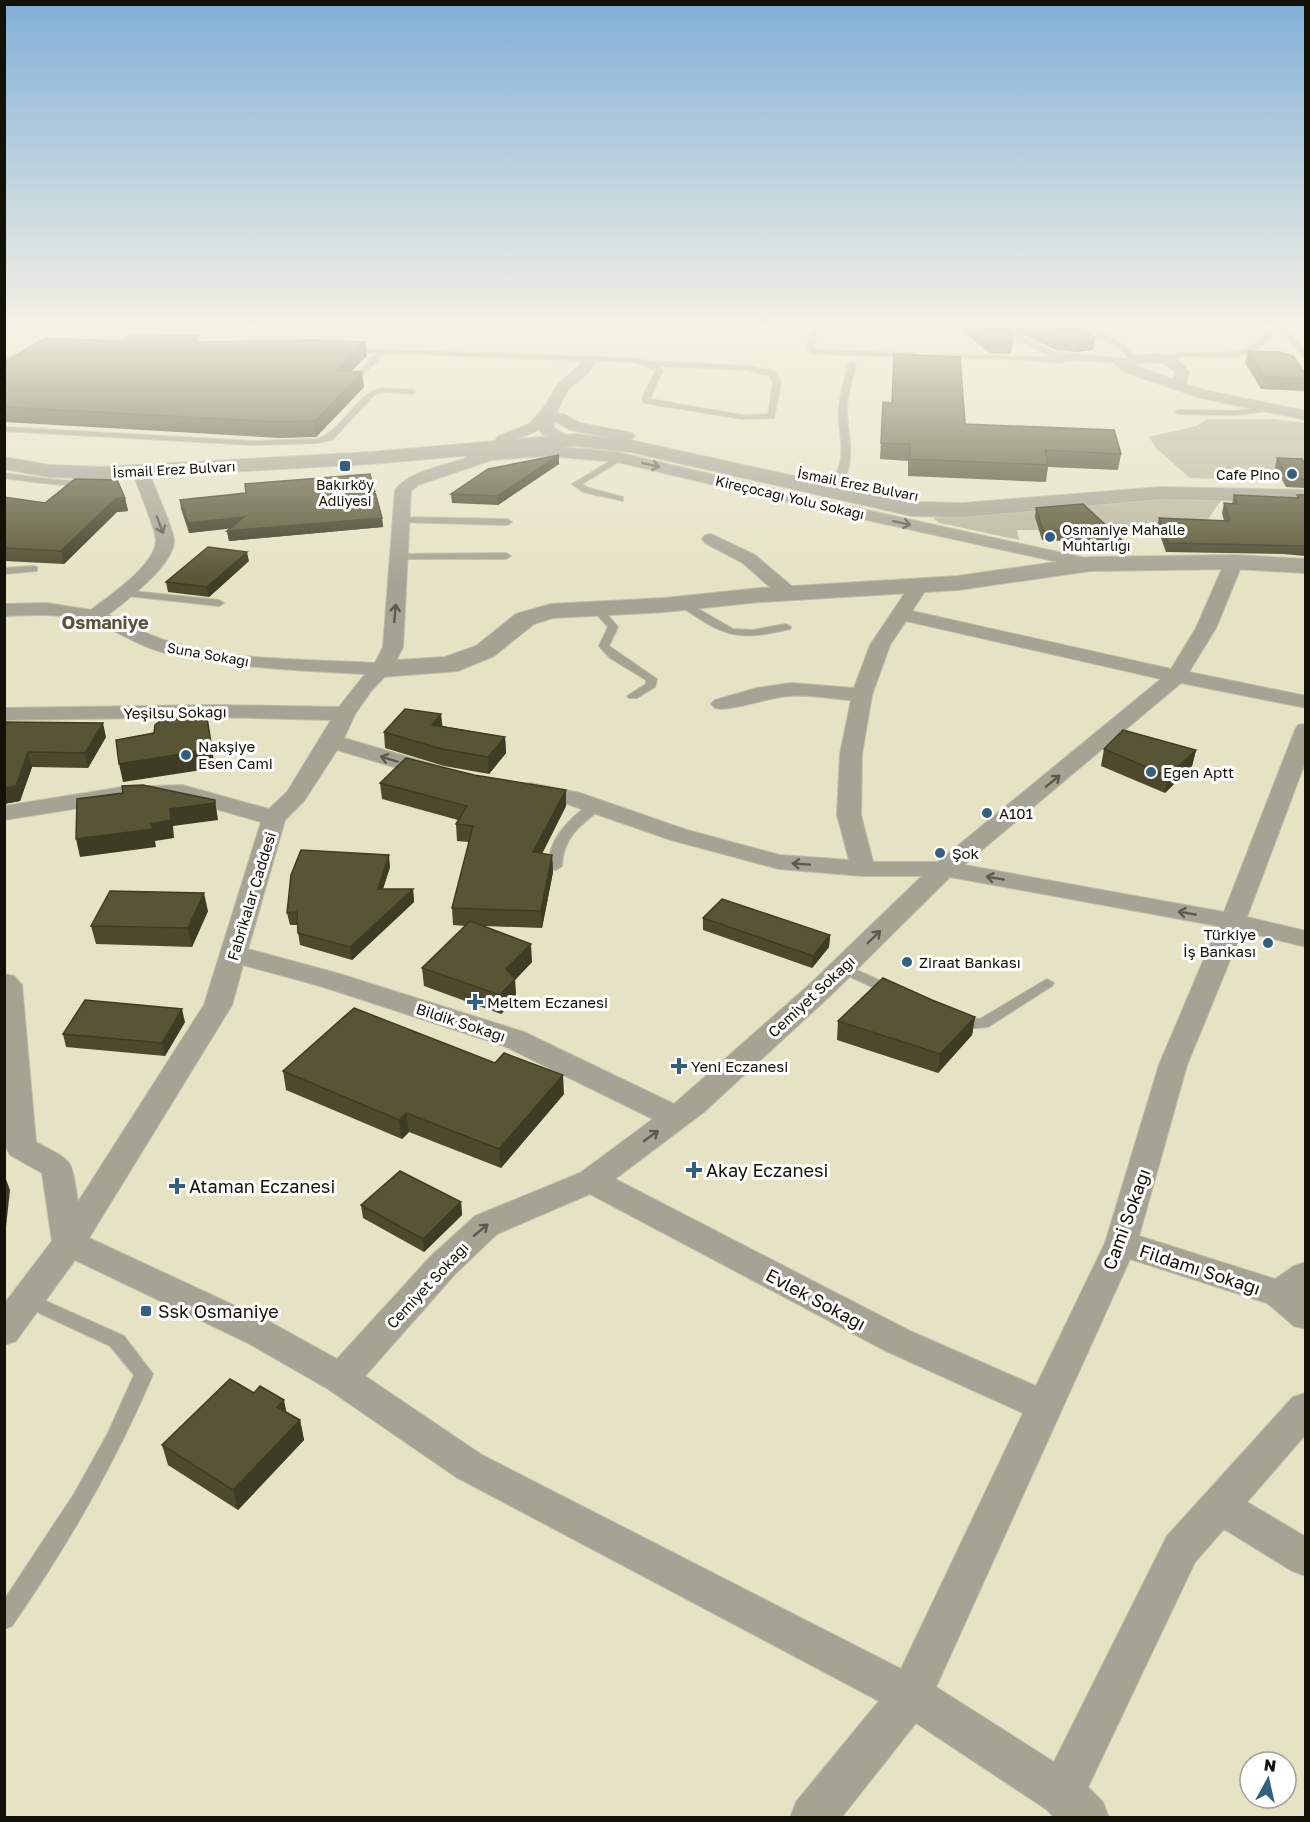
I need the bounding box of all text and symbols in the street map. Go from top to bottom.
street label: İsmail Erez Bulvarı [112,457,236,481]
marker: Bakırköy Adliyesi [338,459,352,473]
one-way arrow [641,460,660,471]
street label: İsmail Erez Bulvarı [796,464,920,504]
place label: Cafe Pino [1216,466,1280,483]
marker: Cafe Pino [1285,467,1299,481]
street label: Kireçocağı Yolu Sokağı [714,472,866,522]
place label: Bakırköy Adliyesi [316,476,374,509]
one-way arrow [155,516,166,534]
one-way arrow [892,518,912,529]
place label: Osmaniye Mahalle Muhtarlığı [1062,521,1185,554]
marker: Osmaniye Mahalle Muhtarlığı [1043,530,1057,544]
one-way arrow [390,604,401,623]
district label: Osmaniye [61,611,149,633]
street label: Suna Sokağı [166,638,250,670]
street label: Yeşilsu Sokağı [123,702,227,722]
place label: Nakşiye Esen Cami [198,737,273,772]
marker: Nakşiye Esen Cami [179,748,193,762]
one-way arrow [380,753,399,764]
place label: Egen Aptt [1163,763,1234,781]
marker: Egen Aptt [1144,765,1158,779]
one-way arrow [1044,775,1060,788]
place label: A101 [999,804,1033,822]
marker: A101 [980,806,994,820]
street label: Fabrikalar Caddesi [223,829,279,963]
place label: Şok [952,844,980,862]
marker: Şok [933,846,947,860]
one-way arrow [792,858,811,869]
one-way arrow [986,872,1005,883]
one-way arrow [1178,907,1197,918]
place label: Türkiye İş Bankası [1183,925,1256,960]
one-way arrow [867,929,882,944]
marker: Türkiye İş Bankası [1261,936,1275,950]
street label: Cemiyet Sokağı [764,951,858,1041]
place label: Ziraat Bankası [919,953,1021,971]
marker: Ziraat Bankası [900,955,914,969]
place label: Meltem Eczanesi [487,993,608,1011]
marker: Meltem Eczanesi [468,995,482,1009]
street label: Bildik Sokağı [414,999,508,1045]
place label: Yeni Eczanesi [691,1057,788,1075]
marker: Yeni Eczanesi [672,1059,686,1073]
one-way arrow [642,1130,658,1143]
place label: Akay Eczanesi [706,1159,828,1181]
marker: Akay Eczanesi [687,1163,701,1177]
street label: Cami Sokağı [1098,1165,1154,1273]
place label: Ataman Eczanesi [189,1175,335,1197]
marker: Ataman Eczanesi [170,1179,184,1193]
one-way arrow [473,1224,489,1237]
street label: Cemiyet Sokağı [382,1238,472,1332]
street label: Fildamı Sokağı [1137,1239,1263,1299]
street label: Evlek Sokağı [762,1263,870,1335]
place label: Ssk Osmaniye [158,1300,279,1322]
marker: Ssk Osmaniye [139,1304,153,1318]
north arrow [1238,1750,1298,1810]
text: N [1263,1754,1278,1776]

